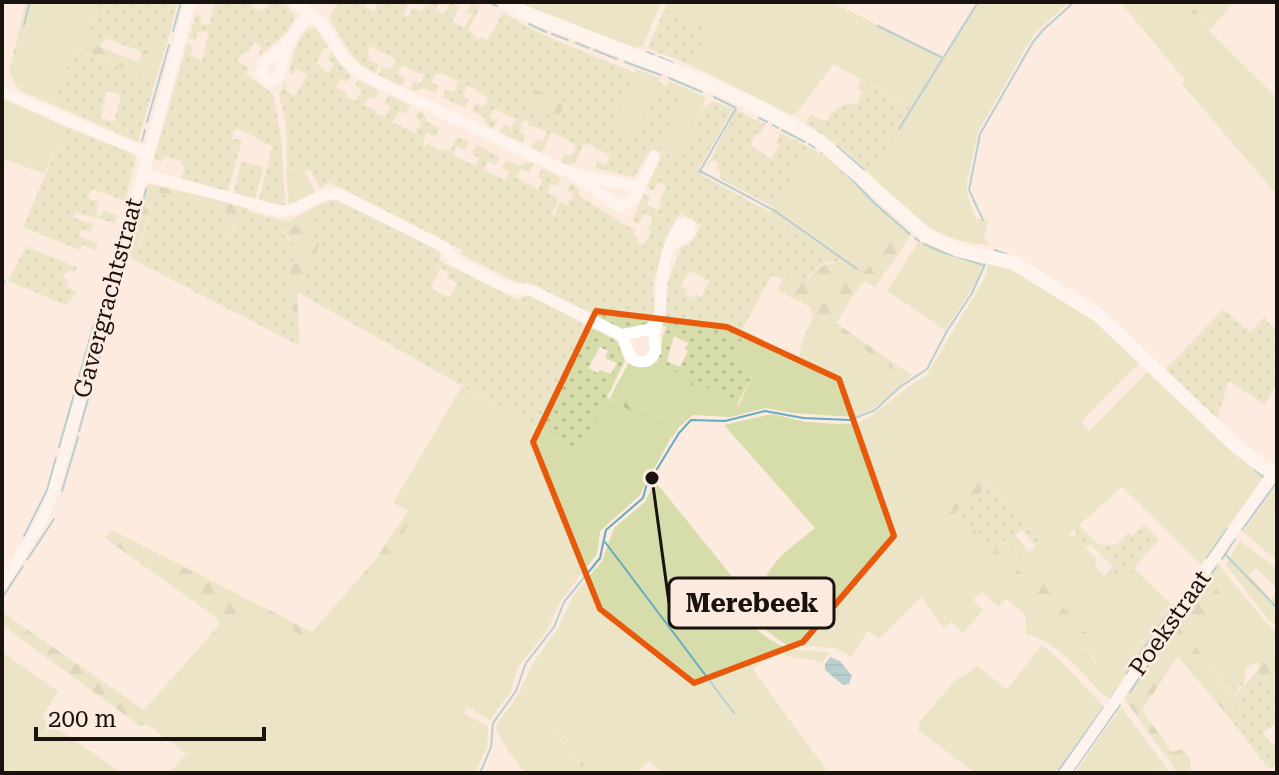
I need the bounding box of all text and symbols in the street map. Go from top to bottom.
street label: Gavergrachtstraat [68,195,148,401]
street label: Poekstraat [1124,565,1216,681]
callout: Merebeek [669,578,834,628]
text: Merebeek [686,588,818,618]
scale bar [36,691,264,741]
text: 200 m [48,705,116,733]

